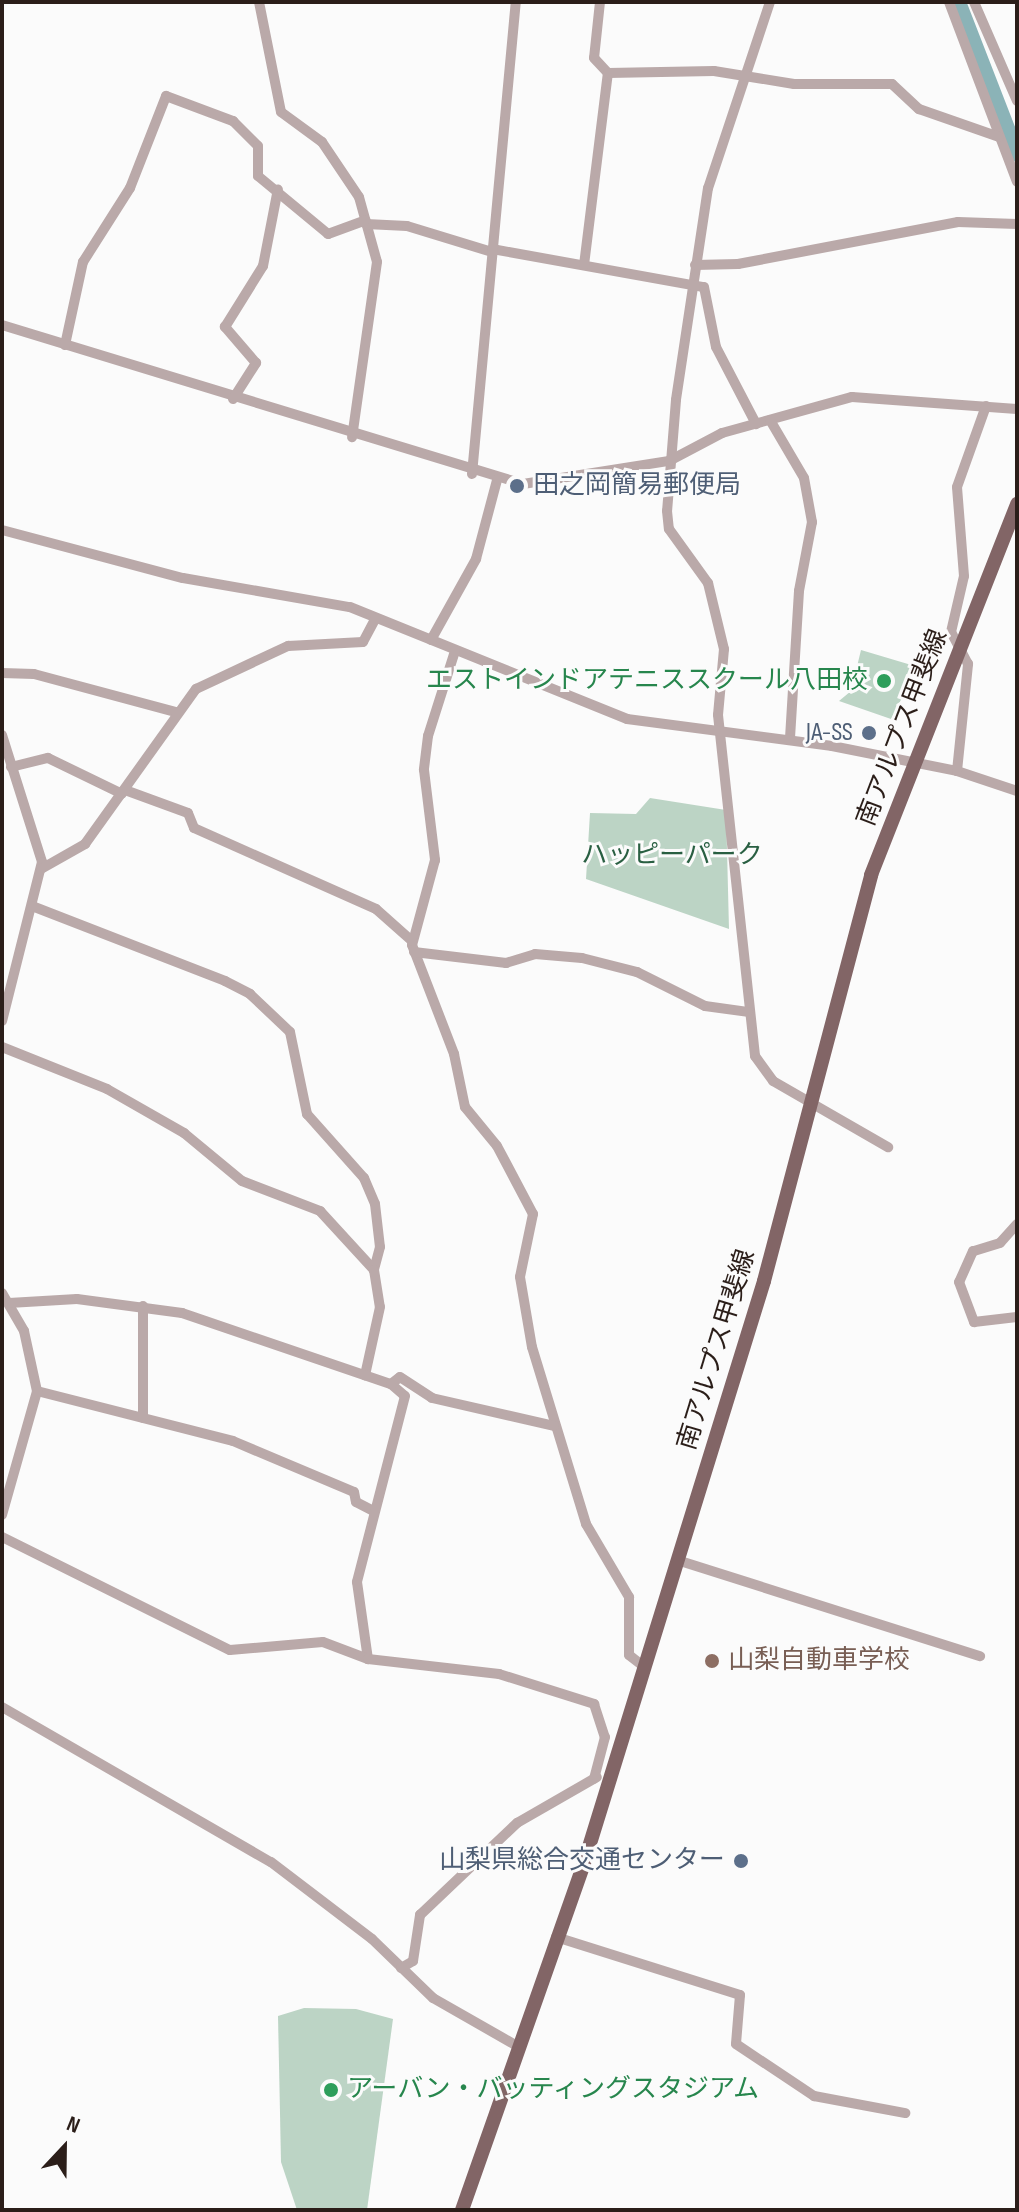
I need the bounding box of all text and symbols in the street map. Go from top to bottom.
place label: 田之岡簡易郵便局 [533,470,741,502]
marker: 田之岡簡易郵便局 [508,477,526,495]
street label: 南アルプス甲斐線 [851,625,955,831]
place label: エストインドアテニススクール八田校 [426,665,868,697]
marker: エストインドアテニススクール八田校 [875,672,893,690]
place label: JA-SS [806,717,853,749]
marker: JA-SS [860,724,878,742]
park label: ハッピーパーク [581,840,763,872]
street label: 南アルプス甲斐線 [672,1246,762,1454]
place label: 山梨自動車学校 [728,1645,910,1677]
marker: 山梨自動車学校 [703,1652,721,1670]
place label: 山梨県総合交通センター [439,1845,725,1877]
marker: 山梨県総合交通センター [732,1852,750,1870]
place label: アーバン・バッティングスタジアム [347,2074,761,2106]
marker: アーバン・バッティングスタジアム [322,2081,340,2099]
north arrow [24,2108,104,2188]
text: N [63,2111,84,2140]

